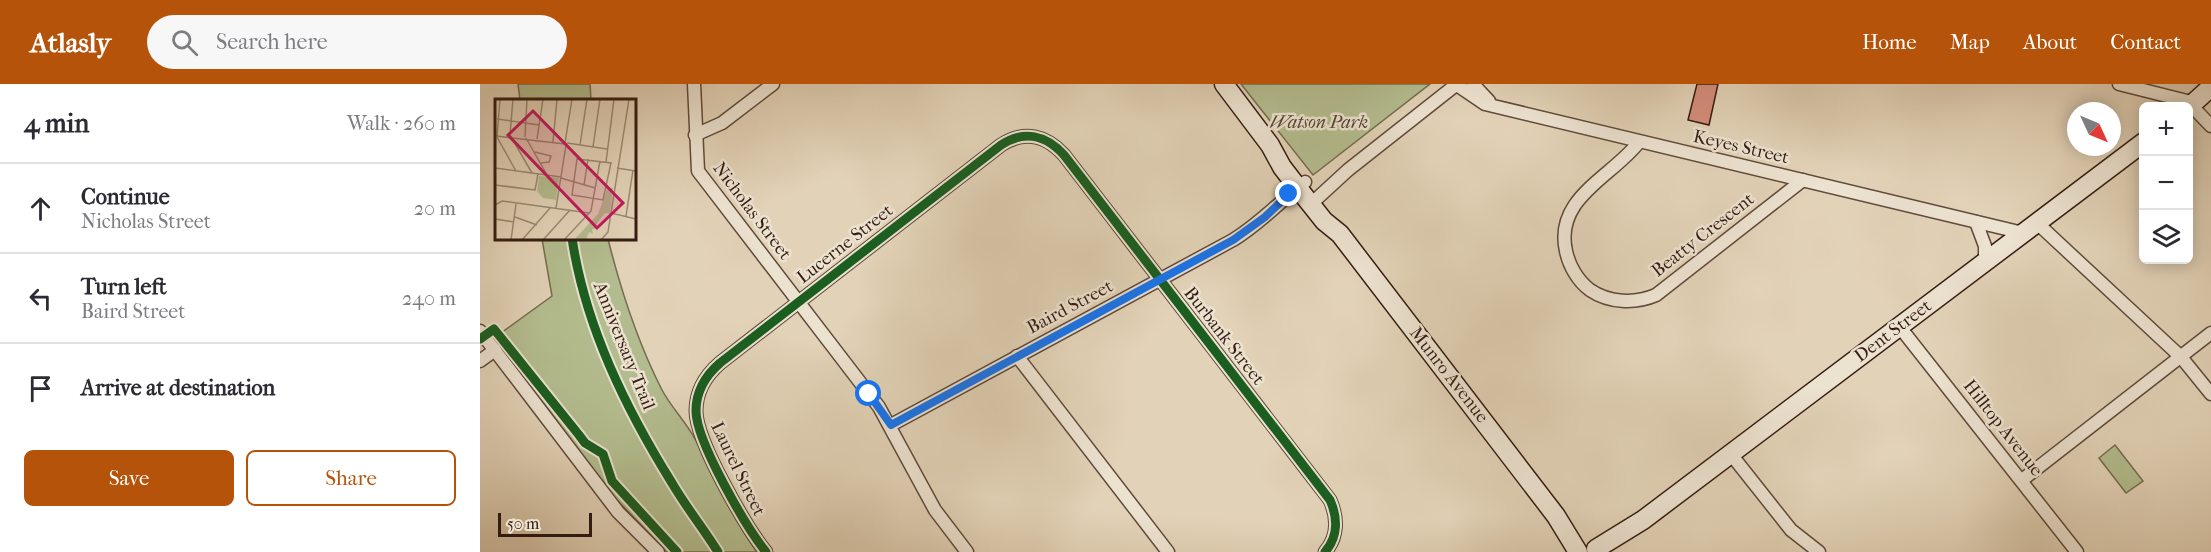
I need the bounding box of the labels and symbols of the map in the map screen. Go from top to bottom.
inset map [495,99,636,240]
north arrow [2067,102,2121,156]
park label: Watson Park [1270,112,1368,133]
street label: Keyes Street [1691,126,1791,168]
street label: Nicholas Street [708,158,796,264]
route end [1275,180,1301,206]
street label: Beatty Crescent [1648,188,1759,281]
street label: Lucerne Street [793,200,898,288]
street label: Baird Street [1024,275,1117,338]
street label: Anniversary Trail [588,278,659,413]
street label: Burbank Street [1179,283,1269,390]
street label: Dent Street [1850,295,1936,367]
street label: Munro Avenue [1405,323,1493,427]
street label: Hilltop Avenue [1959,376,2047,481]
route start [855,380,881,406]
street label: Laurel Street [706,419,770,520]
scale bar [498,510,592,538]

